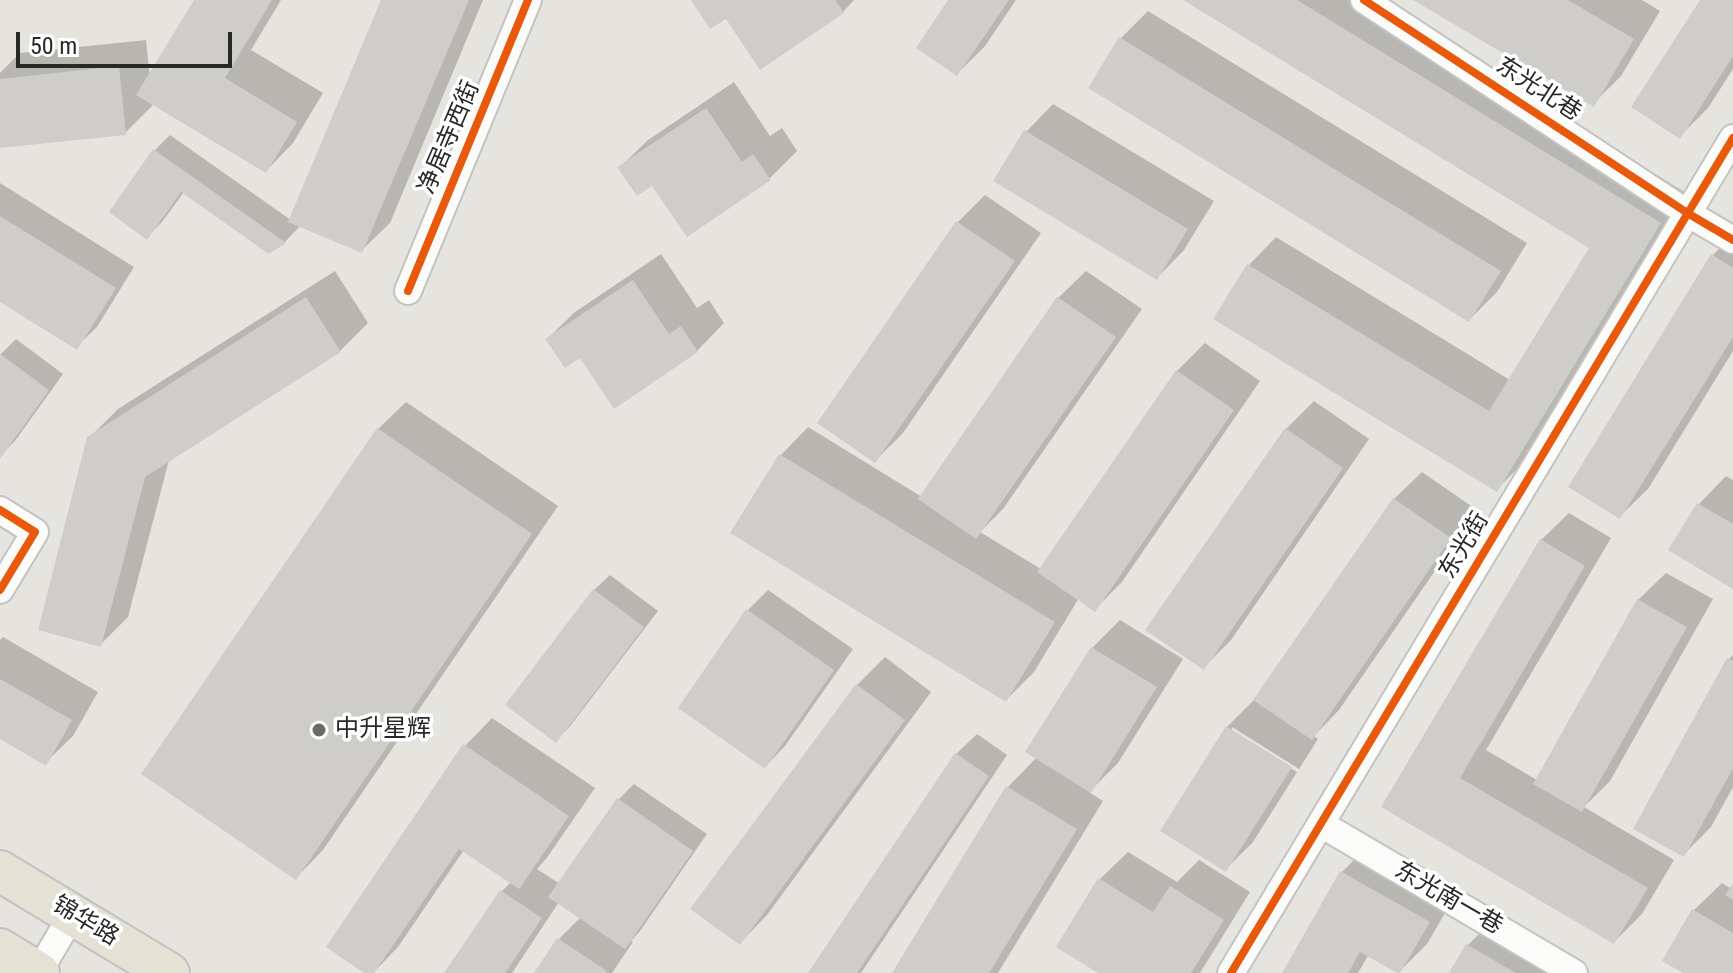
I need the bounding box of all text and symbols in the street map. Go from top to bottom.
scale bar [20,16,236,66]
text: 50 m [30,32,77,60]
street label: 东光北巷 [1490,52,1586,128]
street label: 净居寺西街 [413,77,487,199]
street label: 东光街 [1434,508,1496,584]
place label: 中升星辉 [335,716,431,744]
marker: 中升星辉 [310,721,328,739]
street label: 东光南一巷 [1389,857,1507,941]
street label: 锦华路 [47,891,123,953]

